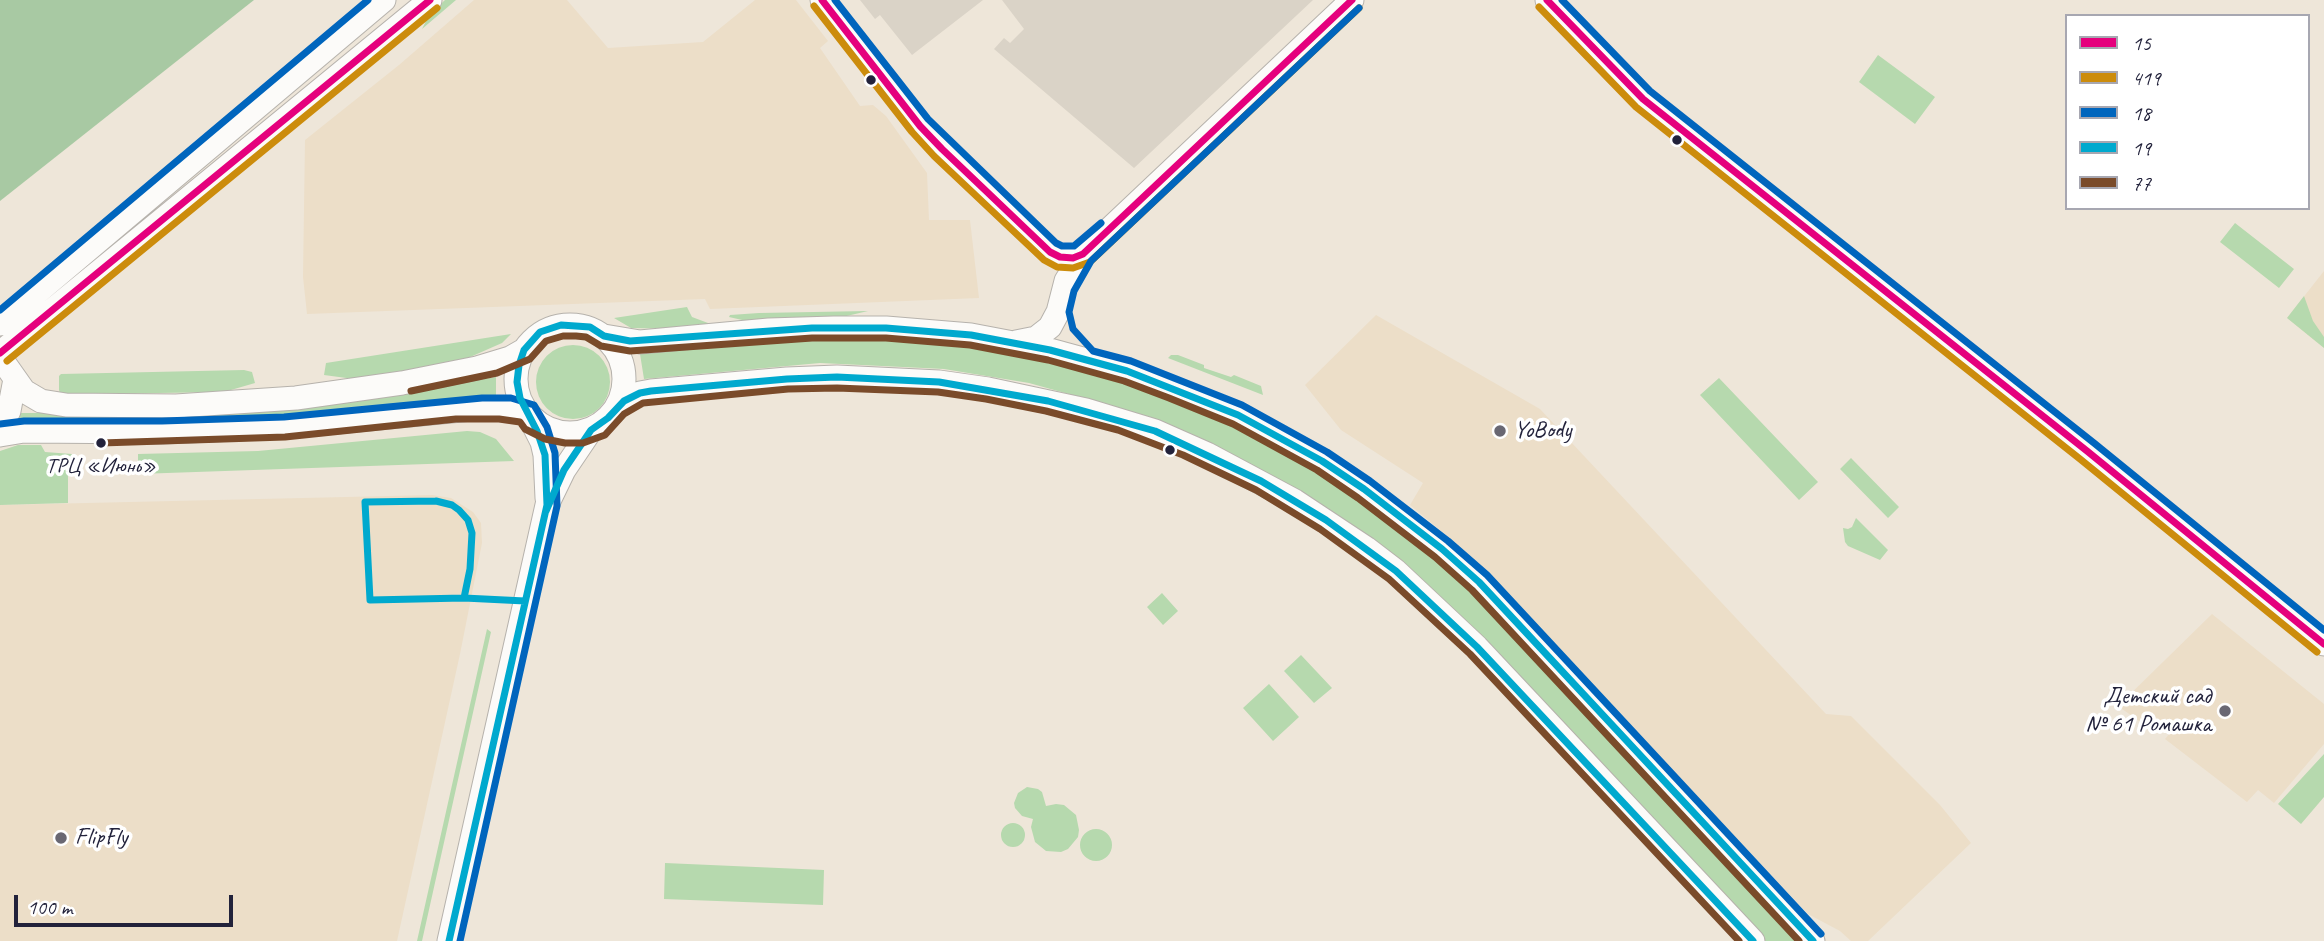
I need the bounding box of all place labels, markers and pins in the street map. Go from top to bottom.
unlabelled marker [864,73,878,87]
unlabelled marker [1670,133,1684,147]
place label: YoBody [1514,417,1572,445]
marker: YoBody [1492,423,1508,439]
marker: ТРЦ «Июнь» [94,436,108,450]
unlabelled marker [1163,443,1177,457]
place label: ТРЦ «Июнь» [46,453,156,479]
place label: Детский сад № 61 Ромашка [2085,683,2211,739]
marker: Детский сад № 61 Ромашка [2217,703,2233,719]
place label: FlipFly [75,824,127,852]
marker: FlipFly [53,830,69,846]

